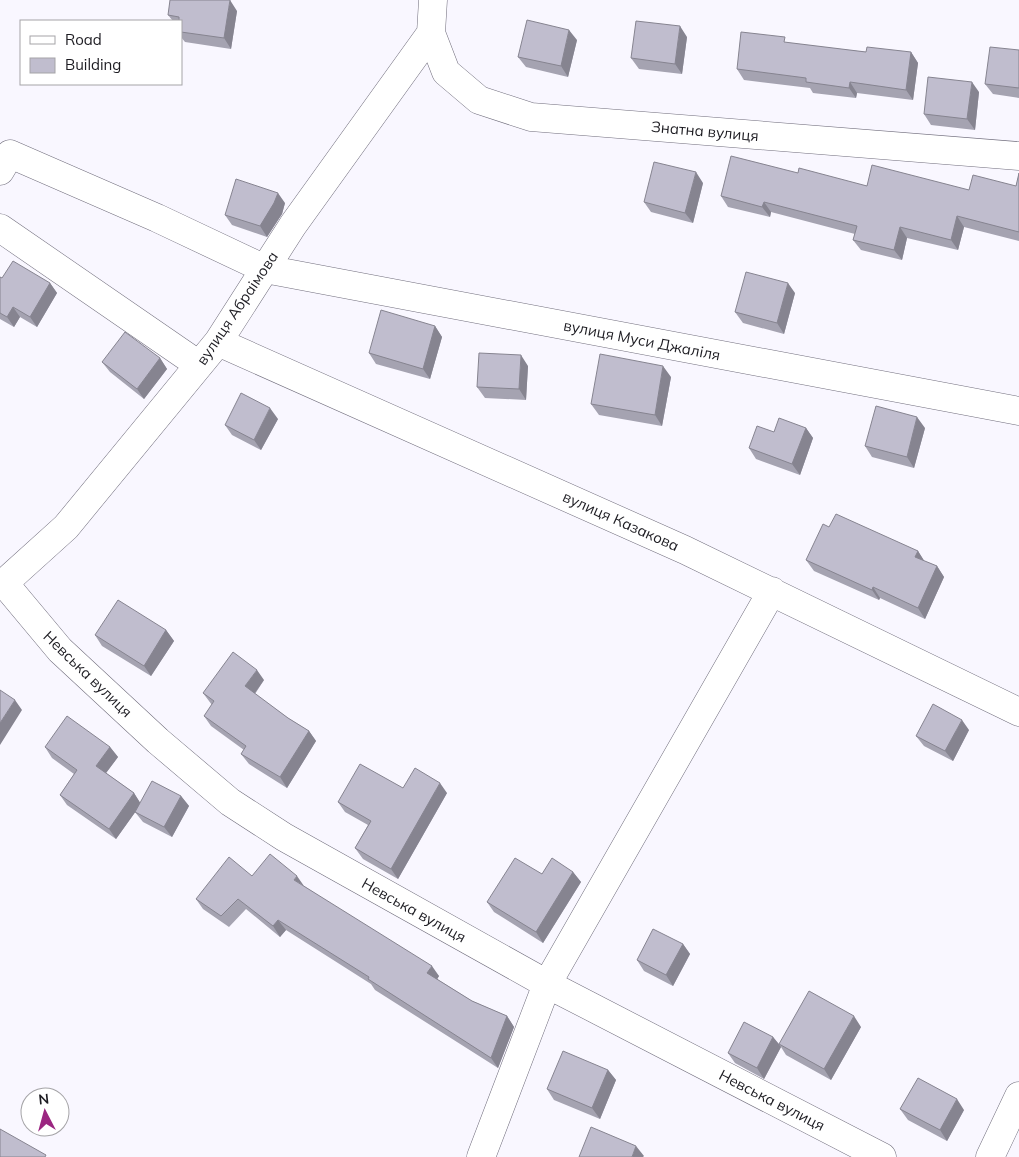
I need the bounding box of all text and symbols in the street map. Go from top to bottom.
legend [20,20,182,85]
text: Road [65,30,102,49]
text: Building [65,55,121,74]
street label: Знатна вулиця [650,117,760,145]
street label: вулиця Абраімова [192,248,282,368]
street label: вулиця Муси Джаліля [562,315,722,365]
street label: вулиця Казакова [560,487,682,555]
street label: Невська вулиця [40,627,136,721]
street label: Невська вулиця [359,874,469,946]
street label: Невська вулиця [716,1065,828,1135]
north arrow [20,1087,70,1137]
text: N [37,1090,50,1109]

